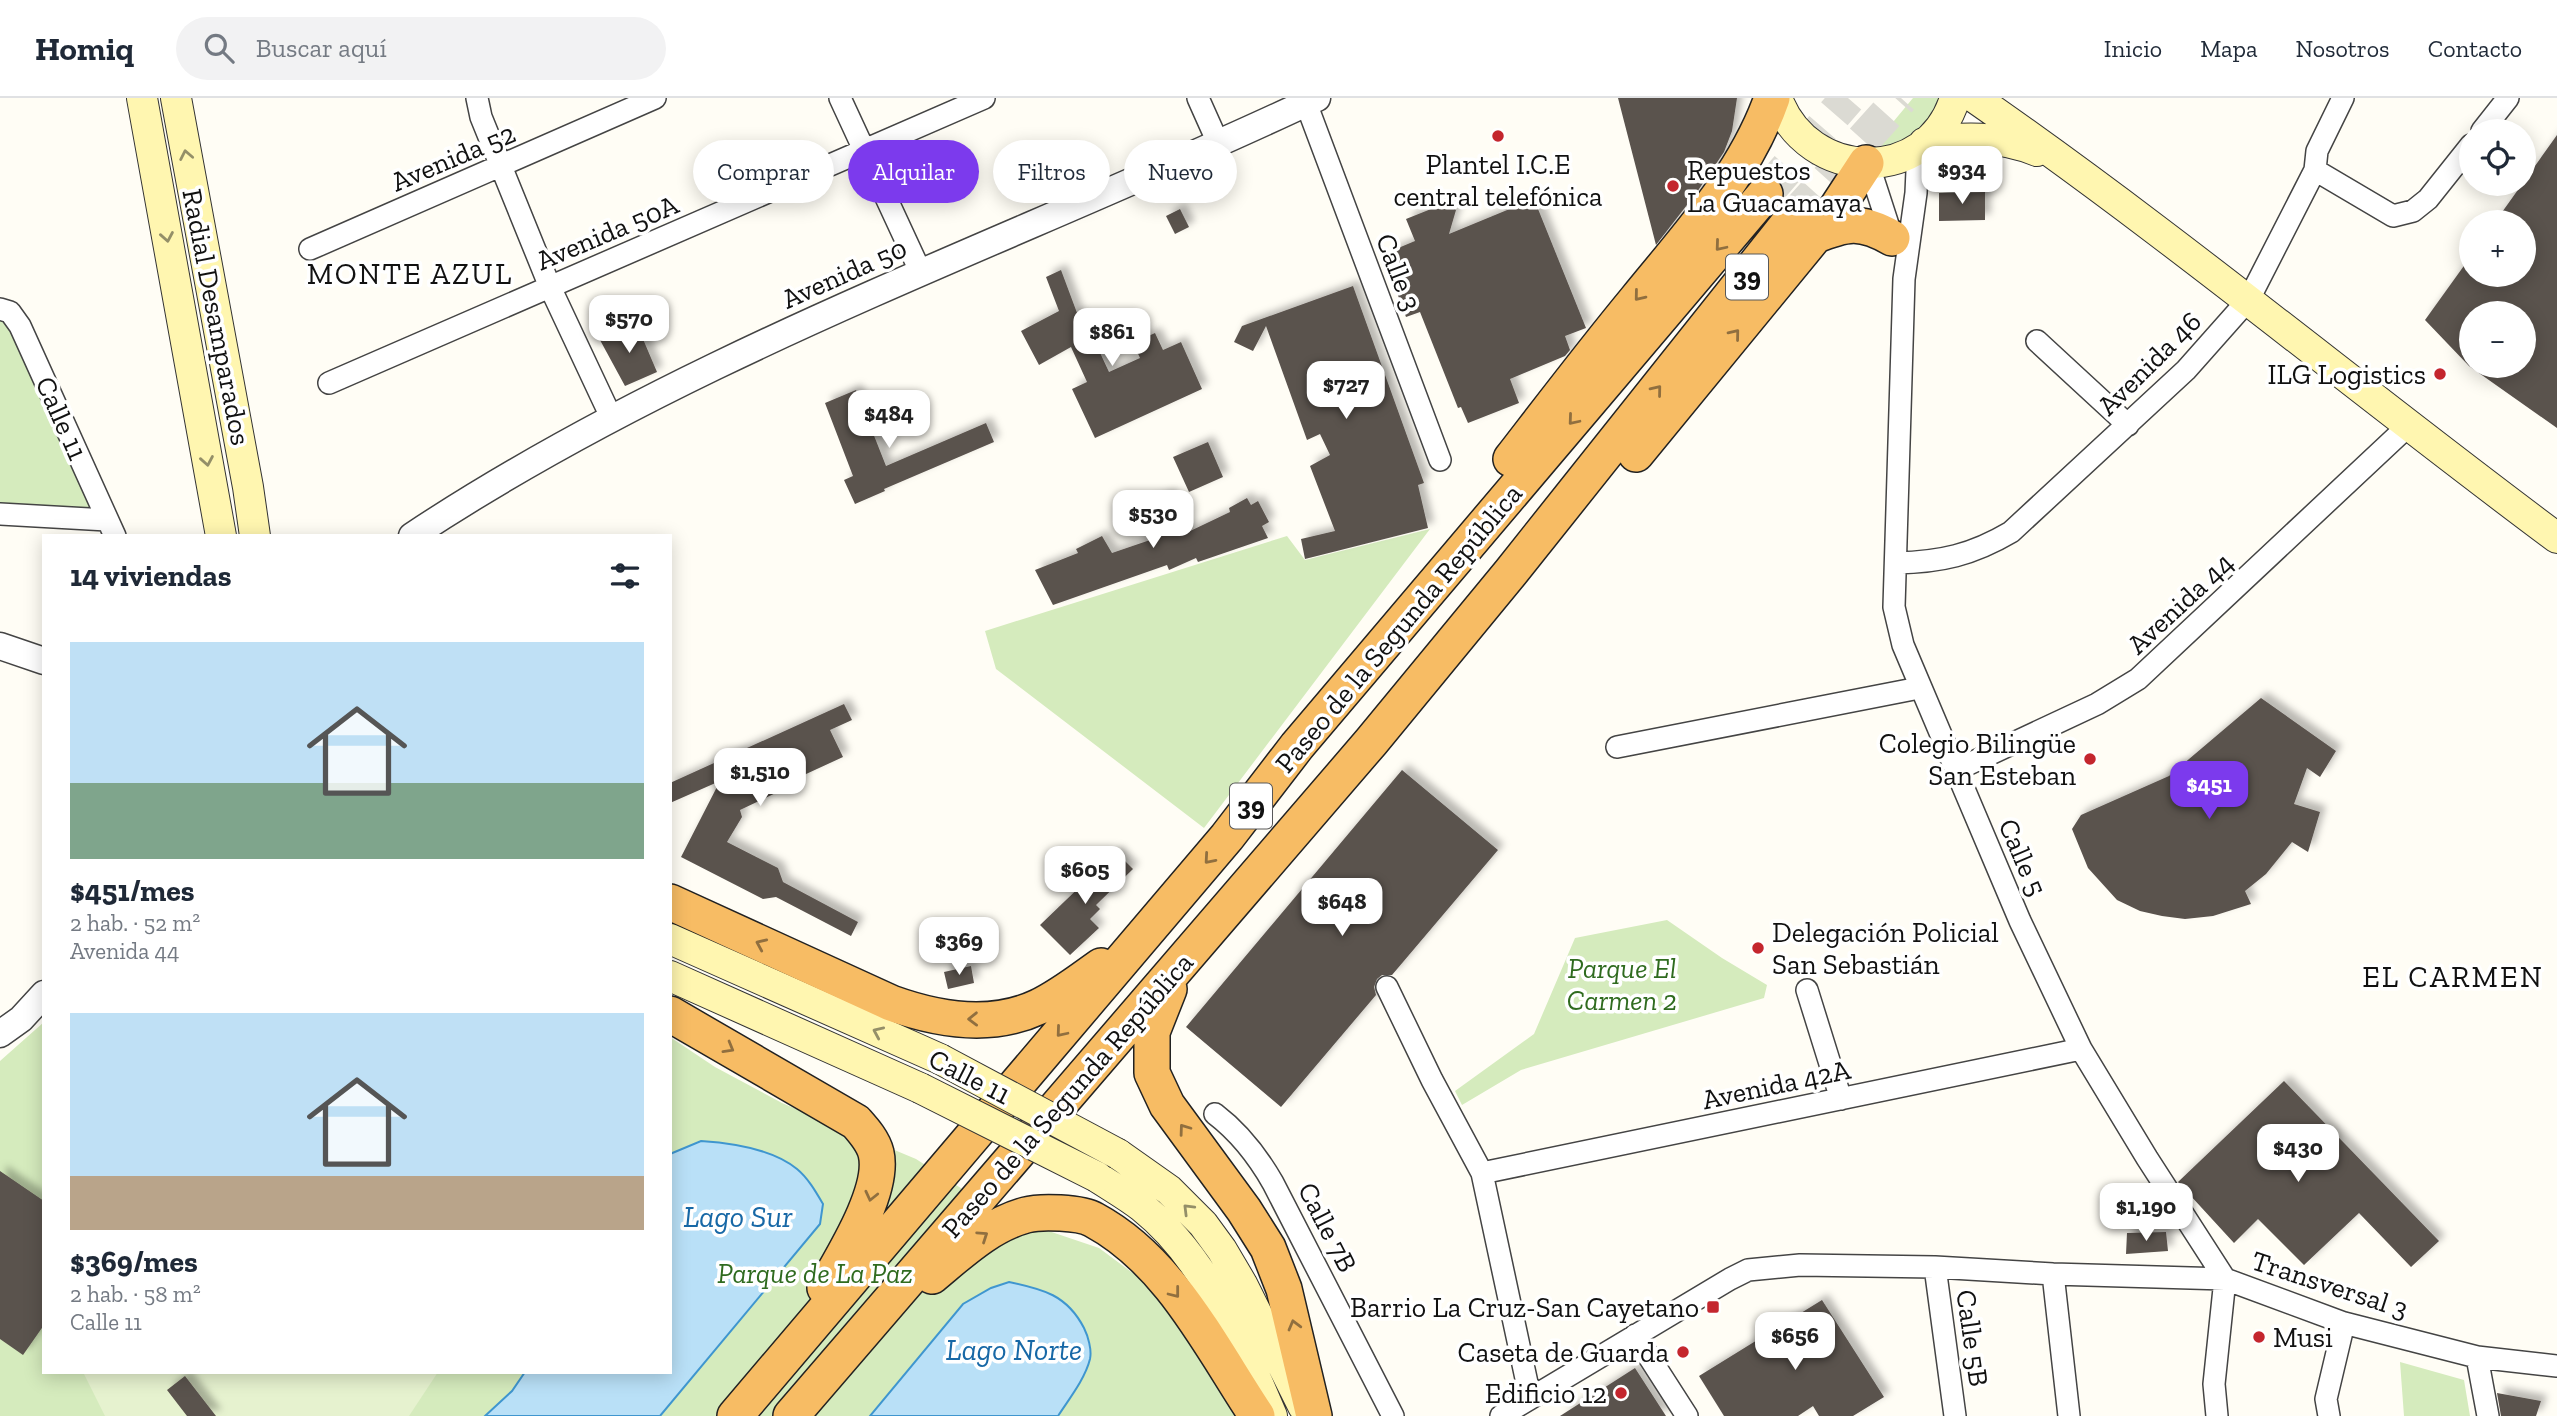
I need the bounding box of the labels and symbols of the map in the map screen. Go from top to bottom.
street label: Avenida 52 [386,117,520,198]
marker: Plantel I.C.E central telefónica [1490,128,1506,144]
pin: $934 [1921,146,2003,206]
place label: Plantel I.C.E central telefónica [1393,148,1603,213]
one-way arrow [180,149,195,161]
place label: Repuestos La Guacamaya [1687,154,1863,219]
marker: Repuestos La Guacamaya [1665,178,1681,194]
street label: Radial Desamparados [175,186,258,448]
street label: Avenida 50A [531,187,684,277]
street label: Calle 3 [1369,229,1428,315]
street label: Avenida 50 [777,231,912,316]
one-way arrow [159,232,174,243]
one-way arrow [1716,239,1729,251]
road number: 39 [1726,254,1768,300]
district label: MONTE AZUL [307,256,513,292]
one-way arrow [1635,288,1648,300]
pin: $570 [588,296,670,355]
street label: Avenida 46 [2091,305,2208,422]
pin: $861 [1071,308,1153,368]
one-way arrow [1726,329,1739,341]
place label: ILG Logistics [2268,358,2426,391]
pin: $727 [1305,362,1387,421]
marker: ILG Logistics [2432,366,2448,382]
street label: Calle 11 [29,371,95,465]
one-way arrow [1649,386,1661,399]
pin: $484 [848,390,930,450]
one-way arrow [1569,412,1581,425]
one-way arrow [199,455,214,467]
street label: Paseo de la Segunda República [1268,477,1529,779]
pin: $530 [1112,490,1194,550]
street label: Avenida 44 [2120,546,2240,661]
place label: Colegio Bilingüe San Esteban [1879,727,2076,792]
pin: $1,510 [703,748,817,808]
marker: Colegio Bilingüe San Esteban [2082,751,2098,767]
pin: $451 [2168,762,2250,821]
road number: 39 [1230,784,1272,828]
street label: Calle 5 [1992,814,2053,901]
pin: $605 [1044,846,1126,906]
one-way arrow [1205,850,1217,863]
pin: $648 [1301,878,1383,938]
place label: Delegación Policial San Sebastián [1772,916,1999,981]
pin: $369 [918,918,1000,977]
one-way arrow [756,938,768,952]
marker: Delegación Policial San Sebastián [1750,940,1766,956]
street label: Paseo de la Segunda República [935,946,1200,1244]
park label: Parque El Carmen 2 [1567,952,1677,1017]
district label: EL CARMEN [2362,959,2544,995]
one-way arrow [967,1011,978,1027]
one-way arrow [1057,1023,1069,1036]
one-way arrow [873,1026,885,1040]
one-way arrow [722,1040,735,1053]
street label: Calle 11 [923,1042,1016,1111]
street label: Avenida 42A [1699,1053,1854,1116]
one-way arrow [1180,1124,1192,1137]
pin: $430 [2257,1124,2339,1184]
street label: Calle 7B [1291,1177,1364,1278]
pin: $1,190 [2089,1184,2203,1243]
one-way arrow [865,1190,879,1202]
water label: Lago Sur [683,1199,793,1235]
one-way arrow [1184,1205,1197,1218]
one-way arrow [975,1232,988,1244]
street label: Transversal 3 [2247,1244,2412,1325]
park label: Parque de La Paz [717,1257,913,1290]
one-way arrow [1167,1285,1180,1298]
street label: Calle 5B [1949,1288,1996,1389]
place label: Barrio La Cruz-San Cayetano [1350,1291,1699,1324]
marker: Barrio La Cruz-San Cayetano [1705,1299,1721,1315]
pin: $656 [1754,1312,1836,1372]
one-way arrow [1288,1320,1302,1332]
place label: Musi [2273,1321,2333,1354]
marker: Musi [2251,1329,2267,1345]
water label: Lago Norte [946,1332,1082,1368]
place label: Caseta de Guarda [1458,1336,1669,1369]
marker: Caseta de Guarda [1675,1344,1691,1360]
place label: Edificio 12 [1485,1377,1607,1410]
marker: Edificio 12 [1613,1385,1629,1401]

